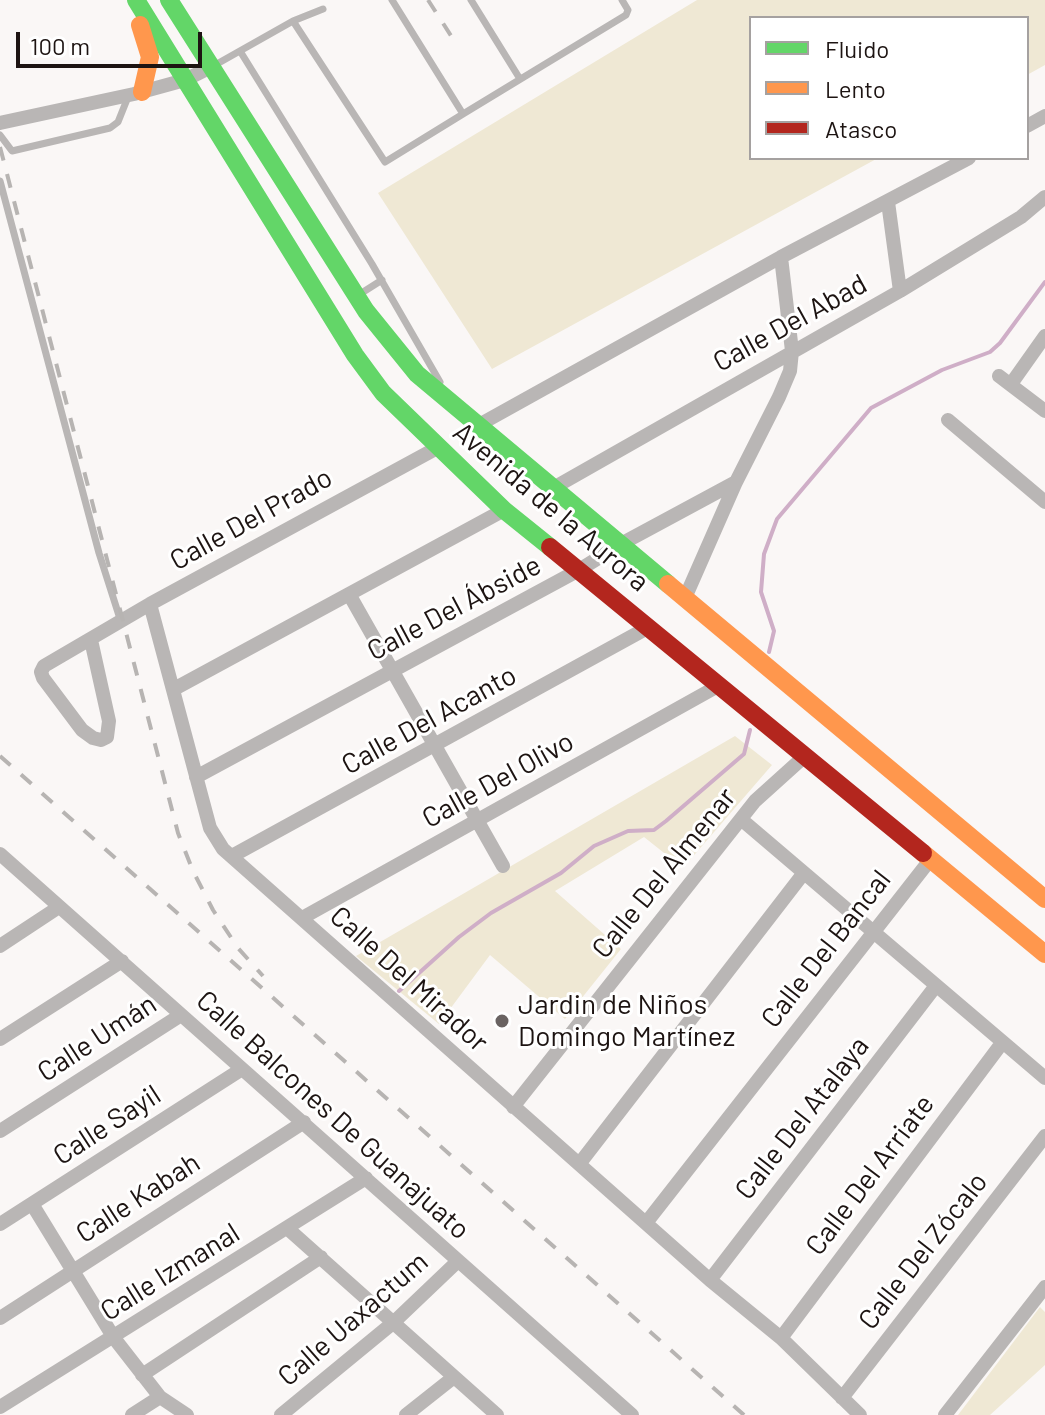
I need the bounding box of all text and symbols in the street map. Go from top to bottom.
scale bar [20,16,206,66]
legend [749,16,1029,160]
text: 100 m [30,31,90,60]
text: Fluido [825,34,889,63]
text: Lento [825,74,886,103]
text: Atasco [825,114,897,143]
street label: Calle Del Abad [707,267,873,379]
street label: Avenida de la Aurora [446,415,656,599]
street label: Calle Del Prado [164,461,338,577]
street label: Calle Del Ábside [361,548,547,668]
street label: Calle Del Acanto [336,658,522,782]
street label: Calle Del Olivo [416,725,580,835]
street label: Calle Del Almenar [585,781,743,965]
street label: Calle Del Bancal [754,864,898,1034]
street label: Calle Del Mirador [323,899,495,1059]
street label: Calle Balcones De Guanajuato [190,983,476,1247]
street label: Calle Umán [31,987,163,1089]
place label: Jardin de Niños Domingo Martínez [518,988,735,1054]
marker: Jardin de Niños Domingo Martínez [493,1012,511,1030]
street label: Calle Del Atalaya [728,1030,876,1206]
street label: Calle Sayil [47,1078,167,1172]
street label: Calle Del Arriate [799,1088,941,1262]
street label: Calle Kabah [70,1146,206,1250]
street label: Calle Del Zócalo [851,1166,995,1336]
street label: Calle Izmanal [94,1216,246,1328]
street label: Calle Uaxactum [271,1245,435,1393]

